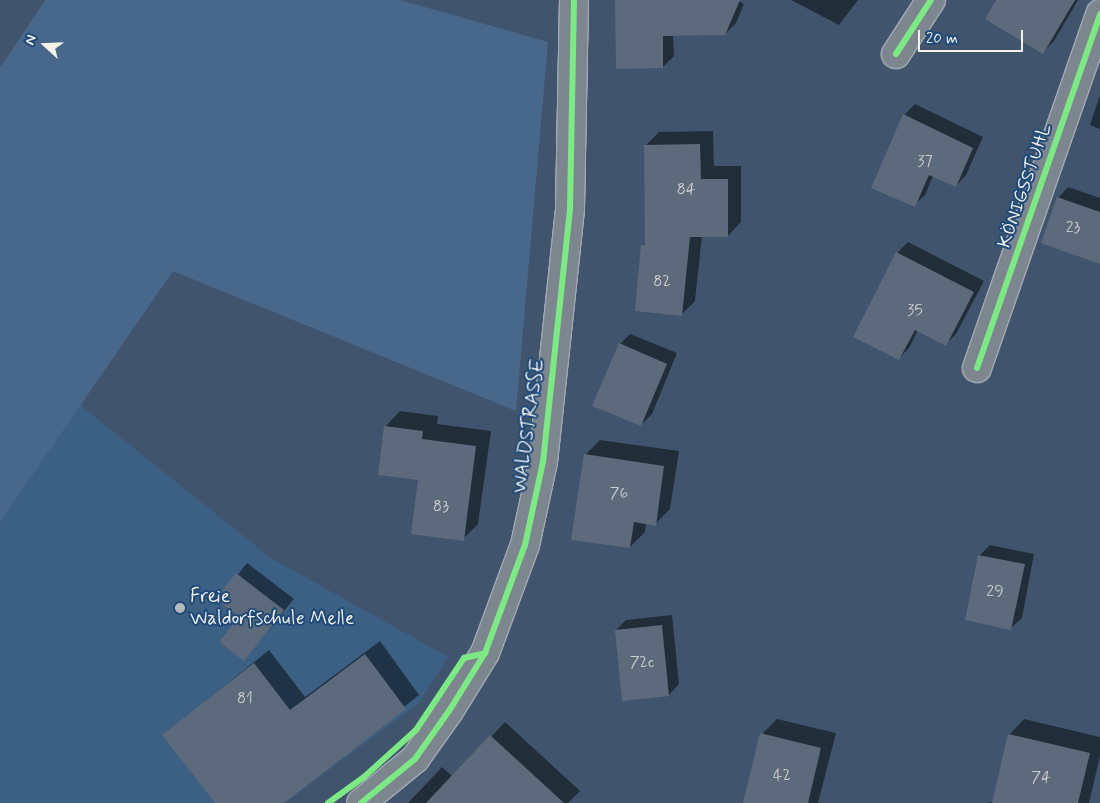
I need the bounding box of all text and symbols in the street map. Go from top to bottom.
north arrow [20,20,70,70]
scale bar [920,20,1025,52]
text: 20 m [926,29,958,49]
text: N [21,32,41,47]
street label: KÖNIGSSTUHL [993,121,1057,251]
house number: 37 [917,152,933,172]
house number: 84 [677,180,695,200]
house number: 23 [1066,218,1080,238]
house number: 82 [653,272,671,292]
house number: 35 [907,301,923,321]
street label: WALDSTRASSE [508,357,550,495]
house number: 76 [610,484,628,504]
house number: 83 [433,497,449,517]
house number: 29 [986,582,1004,602]
place label: Freie Waldorfschule Melle [190,586,353,630]
marker: Freie Waldorfschule Melle [174,602,186,614]
house number: 72c [630,653,654,673]
house number: 81 [237,689,253,709]
house number: 42 [773,766,791,786]
house number: 74 [1031,768,1051,788]

